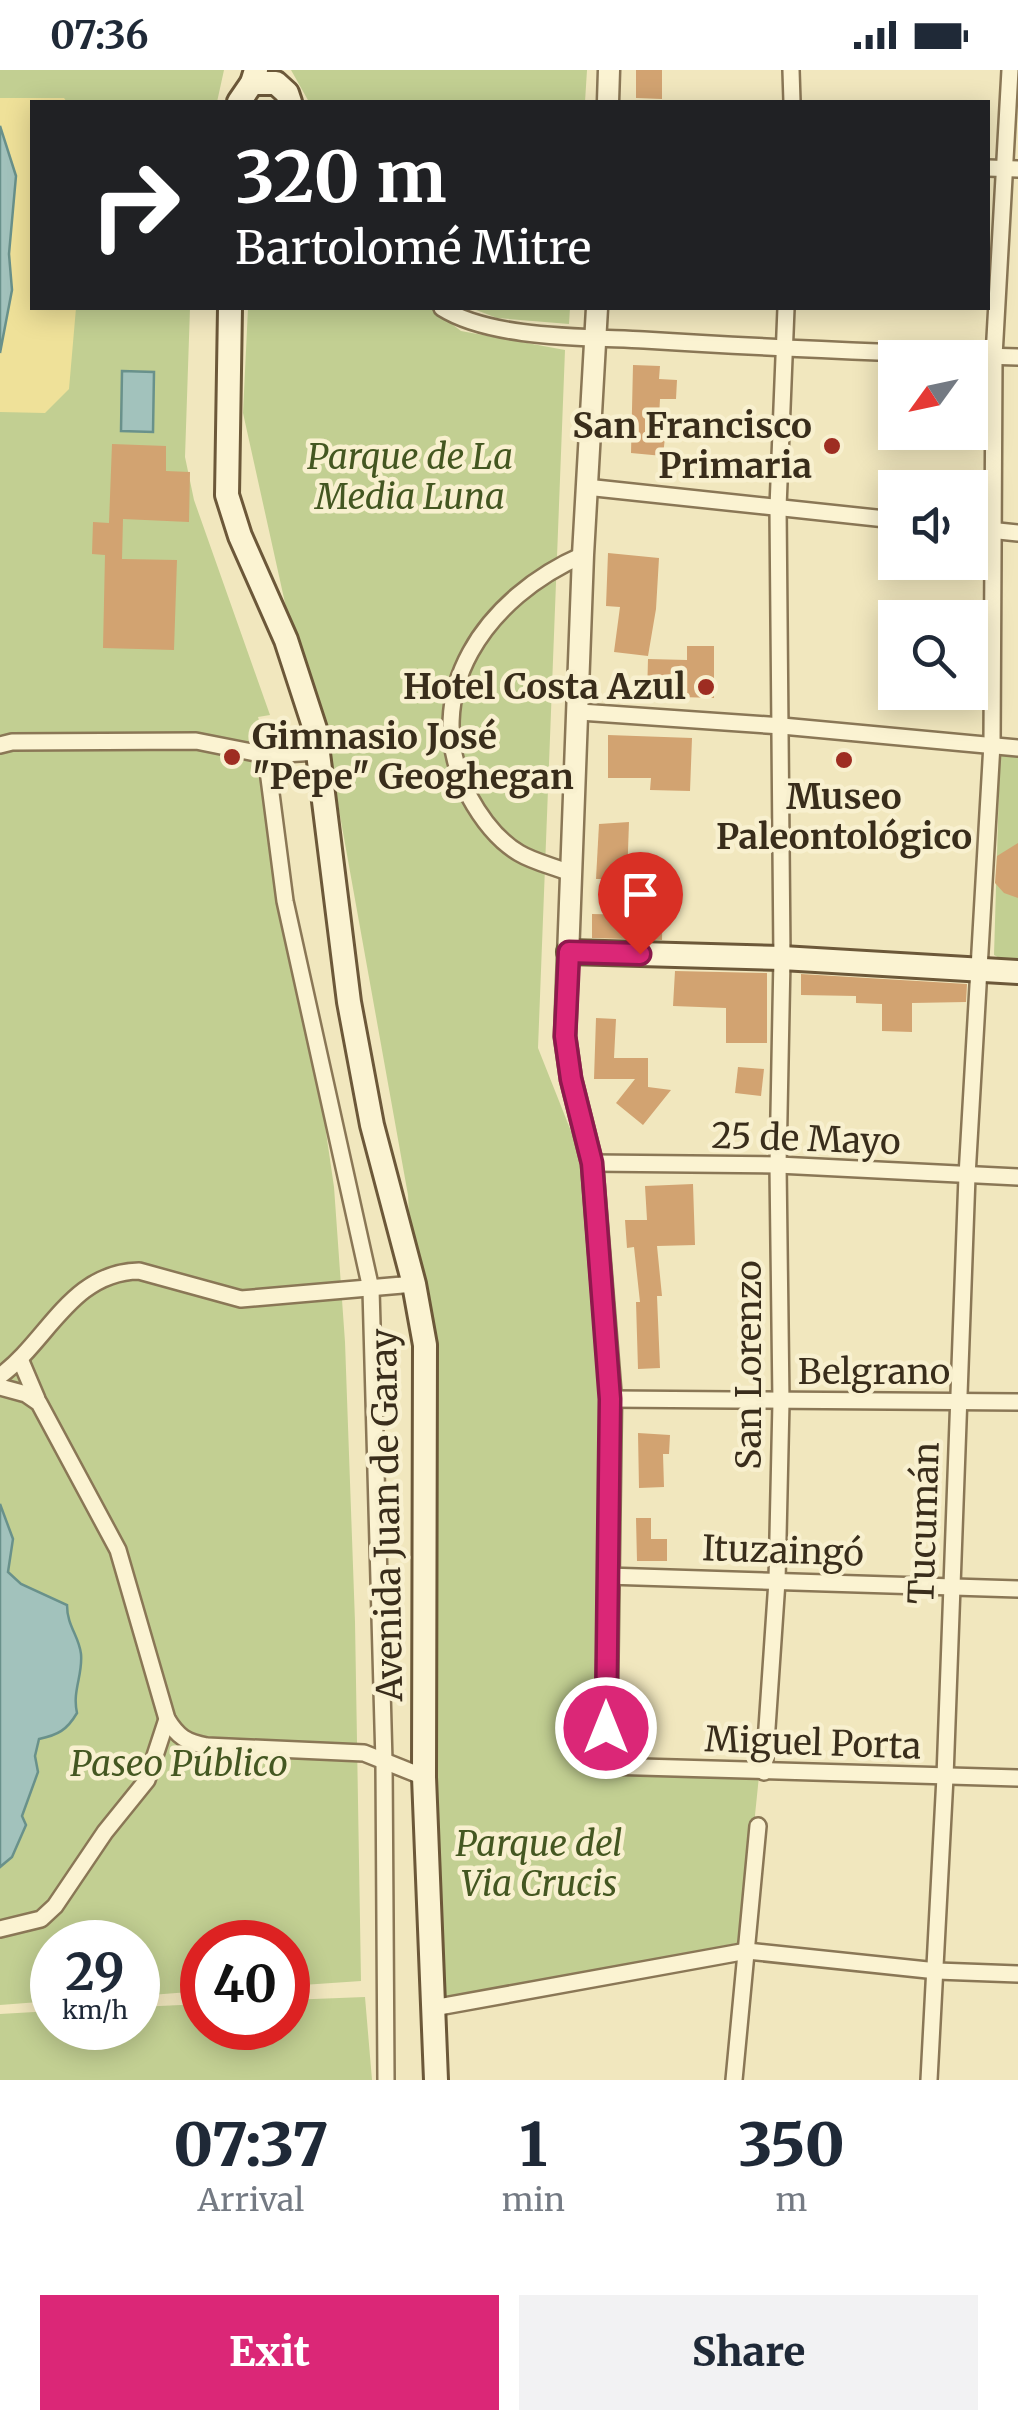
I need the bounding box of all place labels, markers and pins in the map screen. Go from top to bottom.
place label: San Francisco Primaria [572,404,812,488]
marker: San Francisco Primaria [821,435,843,457]
place label: Hotel Costa Azul [403,665,686,709]
marker: Hotel Costa Azul [695,676,717,698]
place label: Gimnasio José "Pepe" Geoghegan [252,715,574,799]
marker: Gimnasio José "Pepe" Geoghegan [221,746,243,768]
marker: Museo Paleontológico [833,749,855,771]
place label: Museo Paleontológico [716,775,972,859]
pin [598,852,683,955]

